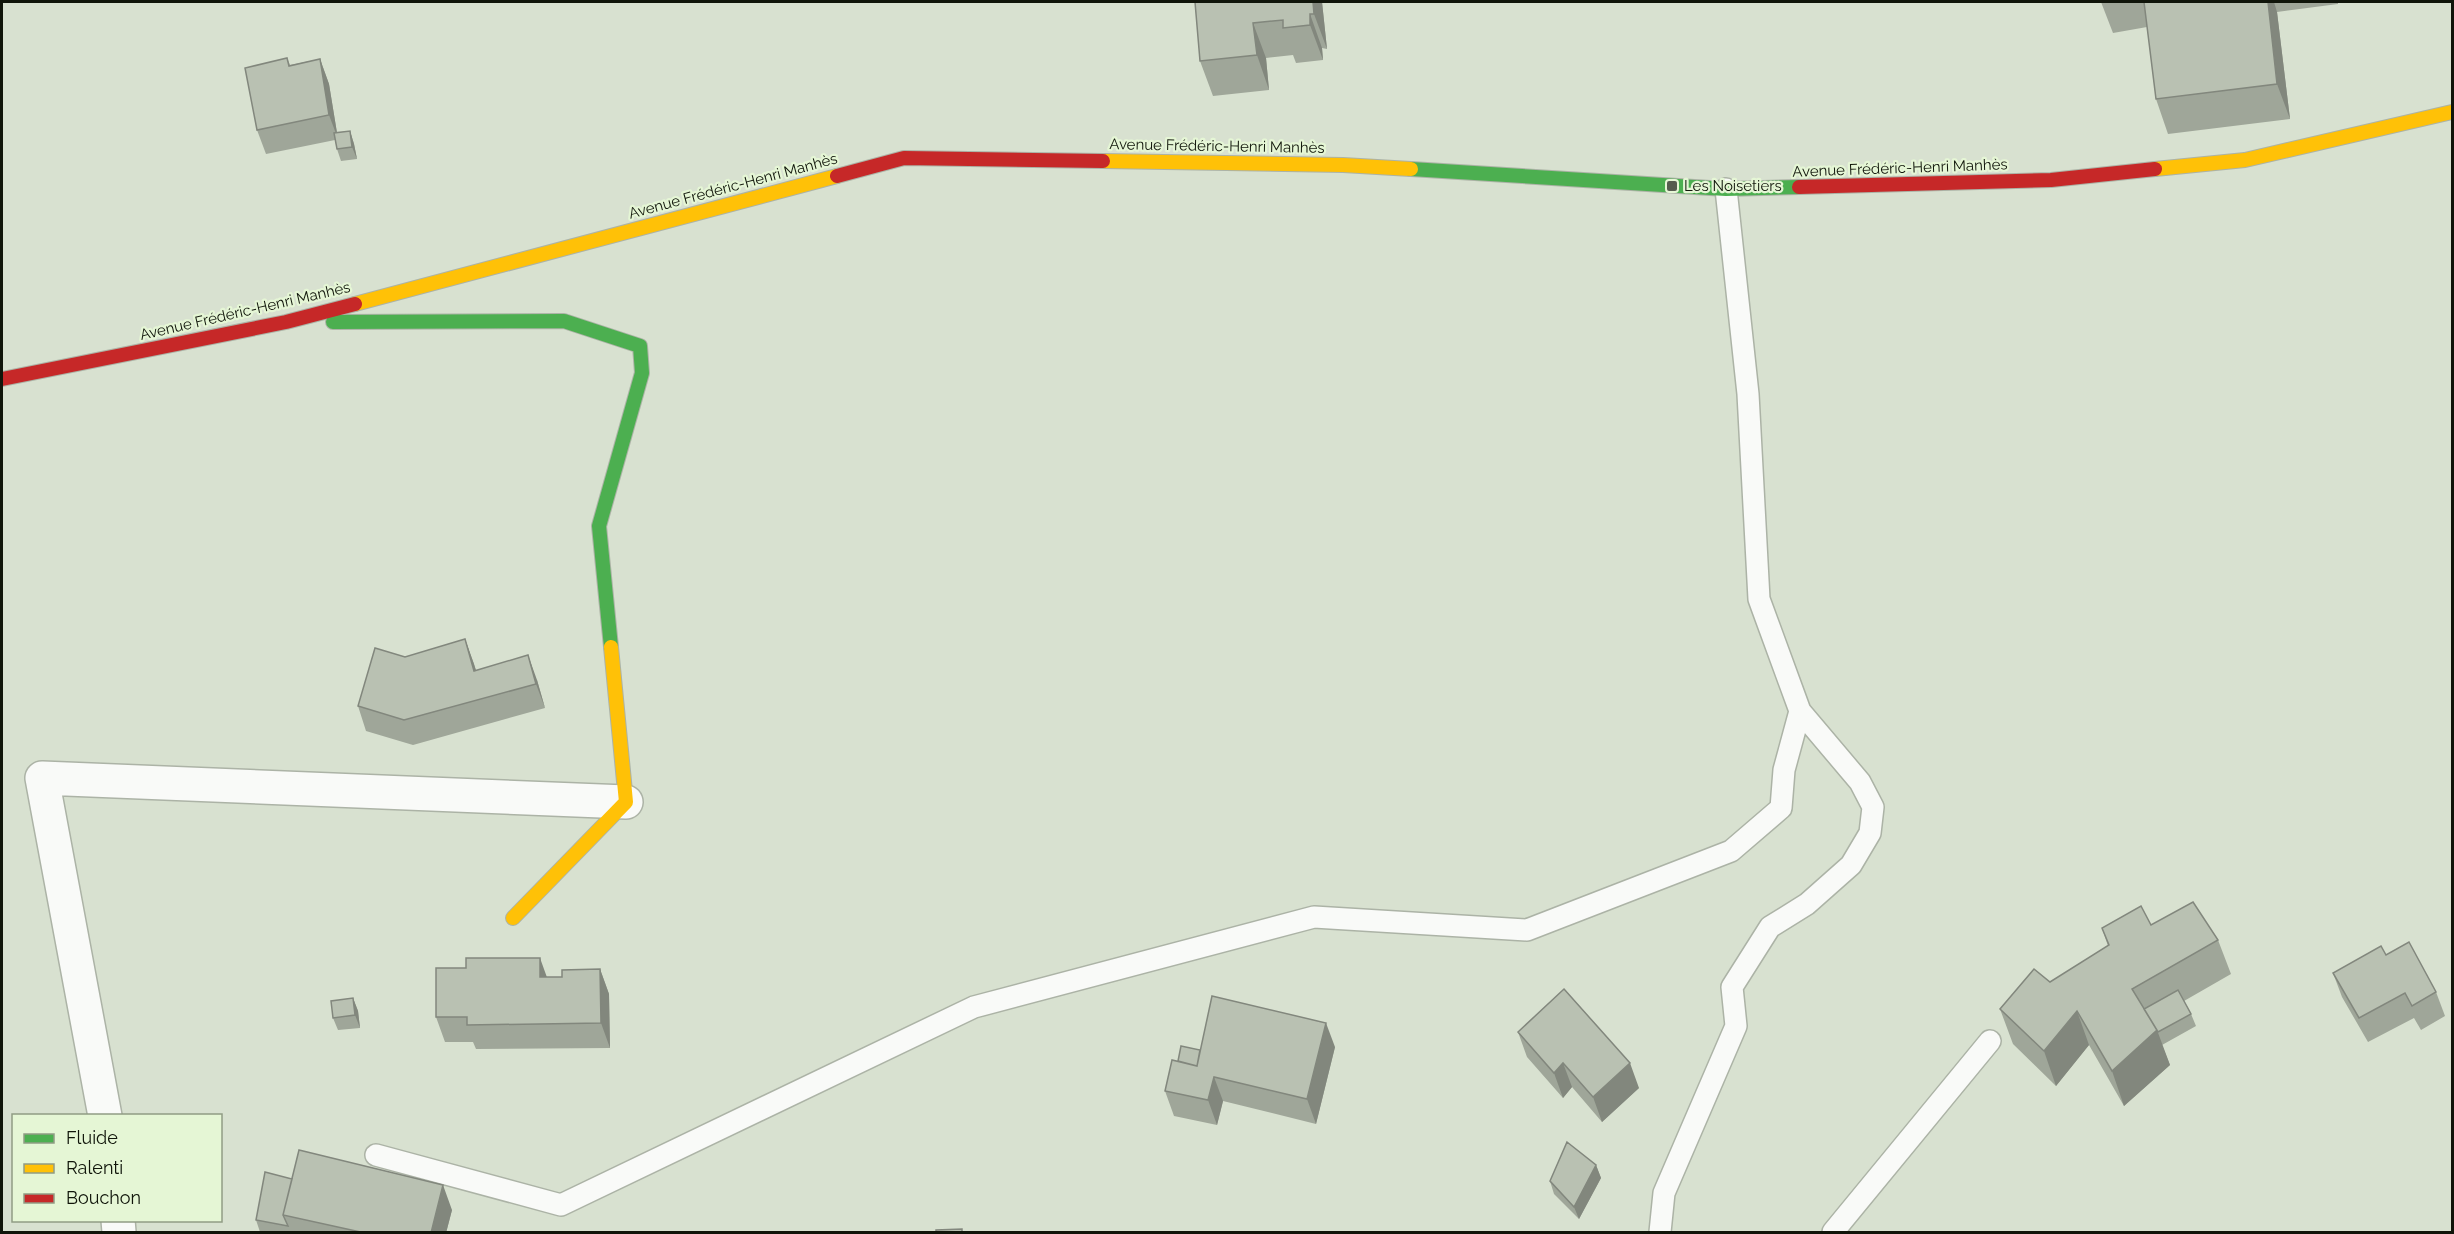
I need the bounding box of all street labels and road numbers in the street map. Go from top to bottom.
street label: Avenue Frédéric-Henri Manhès [1109,135,1325,157]
street label: Avenue Frédéric-Henri Manhès [627,149,839,223]
street label: Avenue Frédéric-Henri Manhès [1792,155,2008,181]
street label: Avenue Frédéric-Henri Manhès [138,278,352,344]

